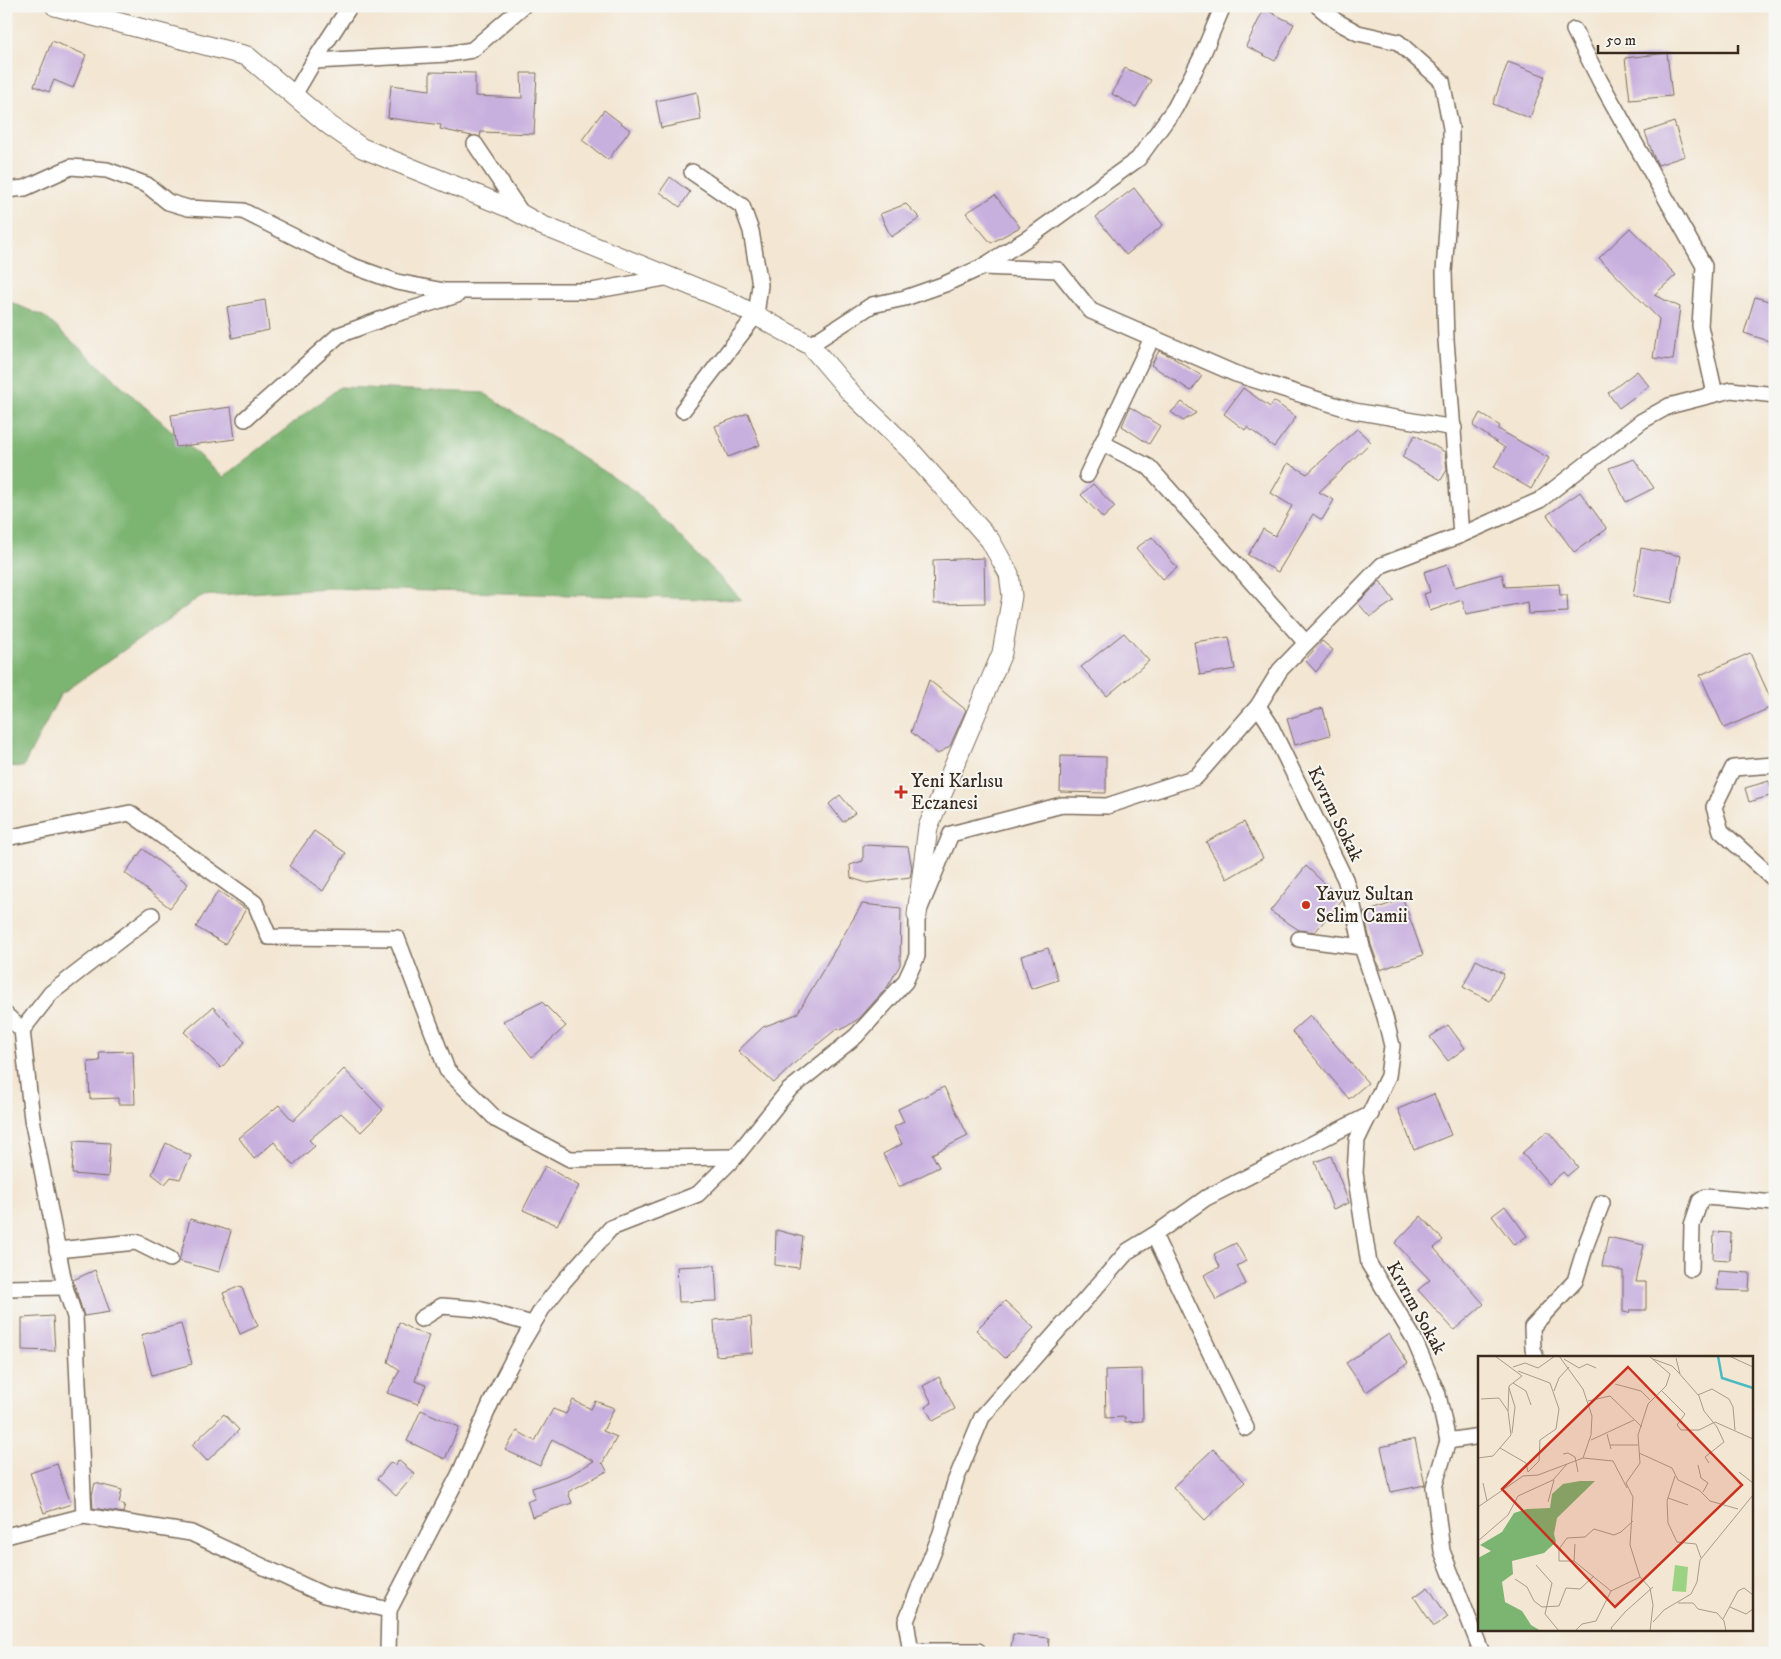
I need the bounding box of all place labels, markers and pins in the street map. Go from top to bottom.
place label: Yeni Karlısu Eczanesi [911,770,1003,815]
marker: Yeni Karlısu Eczanesi [895,786,907,798]
place label: Yavuz Sultan Selim Camii [1316,883,1414,928]
marker: Yavuz Sultan Selim Camii [1300,899,1312,911]

